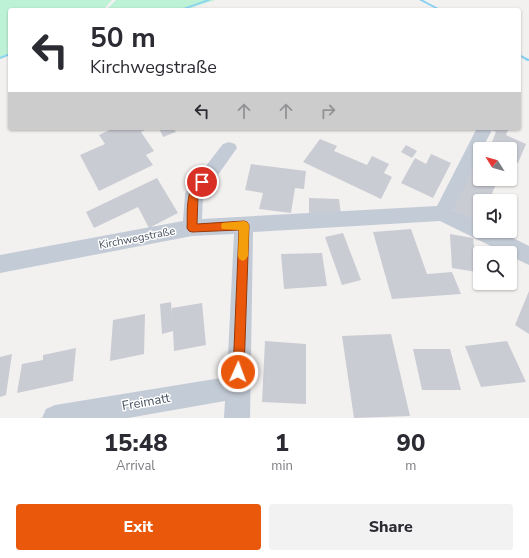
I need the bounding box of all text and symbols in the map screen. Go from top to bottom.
text: 50 m [90,19,156,57]
icon: left [24,24,76,76]
text: Kirchwegstraße [90,55,217,79]
icon: left [191,100,213,122]
icon: ahead [233,100,255,122]
icon: ahead [275,100,297,122]
icon: right [317,100,339,122]
north arrow [473,142,517,186]
map controls [473,142,517,290]
pin [185,165,219,199]
icon: arrive [191,171,213,193]
button: sound [473,194,517,238]
street label: Kirchwegstraße [98,223,177,253]
button: search [473,246,517,290]
position arrow [217,351,259,393]
street label: Freimatt [121,389,172,415]
text: 15:48 [104,427,168,459]
text: 1 [275,427,289,459]
text: 90 [396,427,425,459]
text: Arrival [116,457,155,475]
text: min [271,457,293,475]
text: m [405,457,416,475]
button: Exit [16,504,261,550]
button: Share [269,504,513,550]

